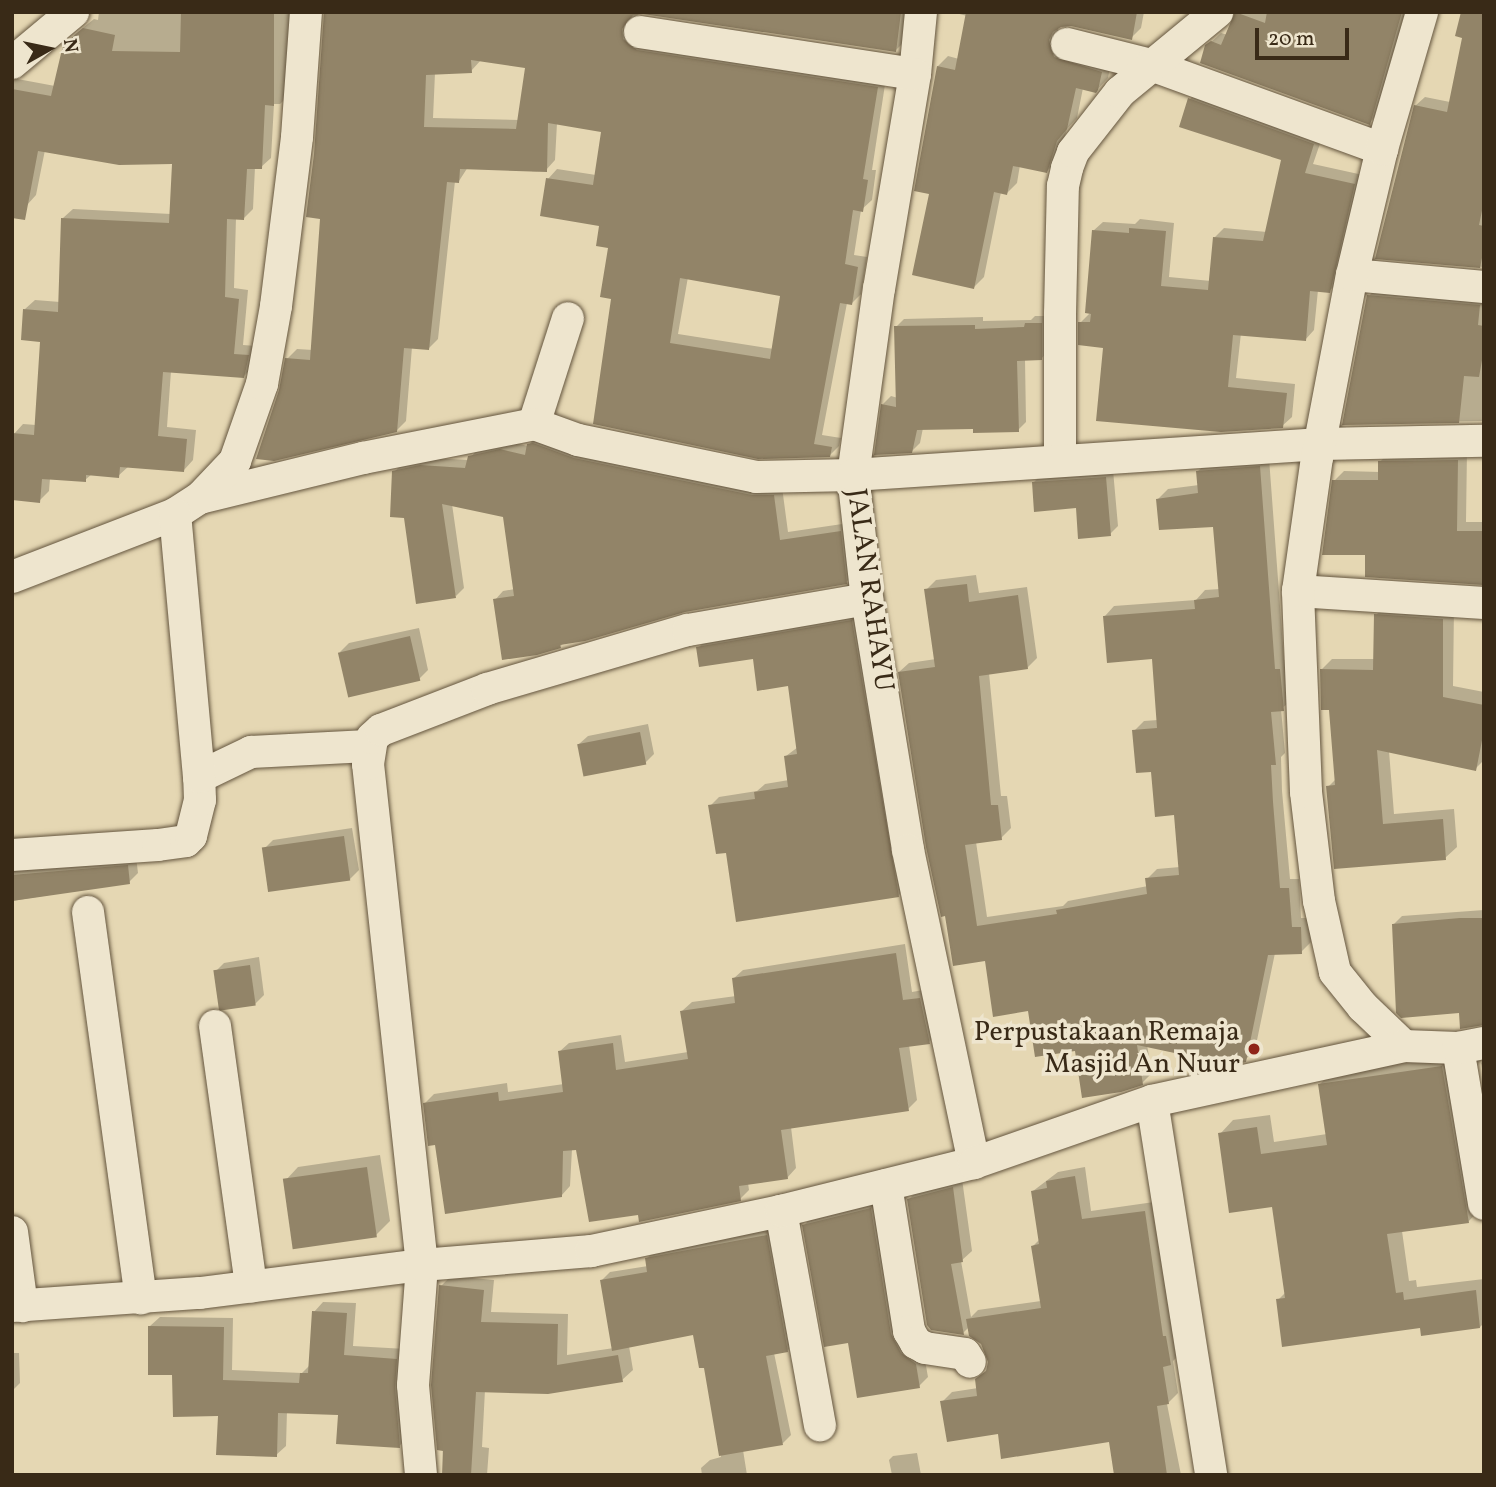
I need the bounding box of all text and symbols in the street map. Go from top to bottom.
north arrow [14,14,84,84]
scale bar [1258,14,1352,58]
text: 20 m [1268,25,1314,54]
text: N [56,37,84,55]
street label: JALAN RAHAYU [838,486,900,694]
place label: Perpustakaan Remaja Masjid An Nuur [974,1016,1240,1082]
marker: Perpustakaan Remaja Masjid An Nuur [1246,1041,1262,1057]

